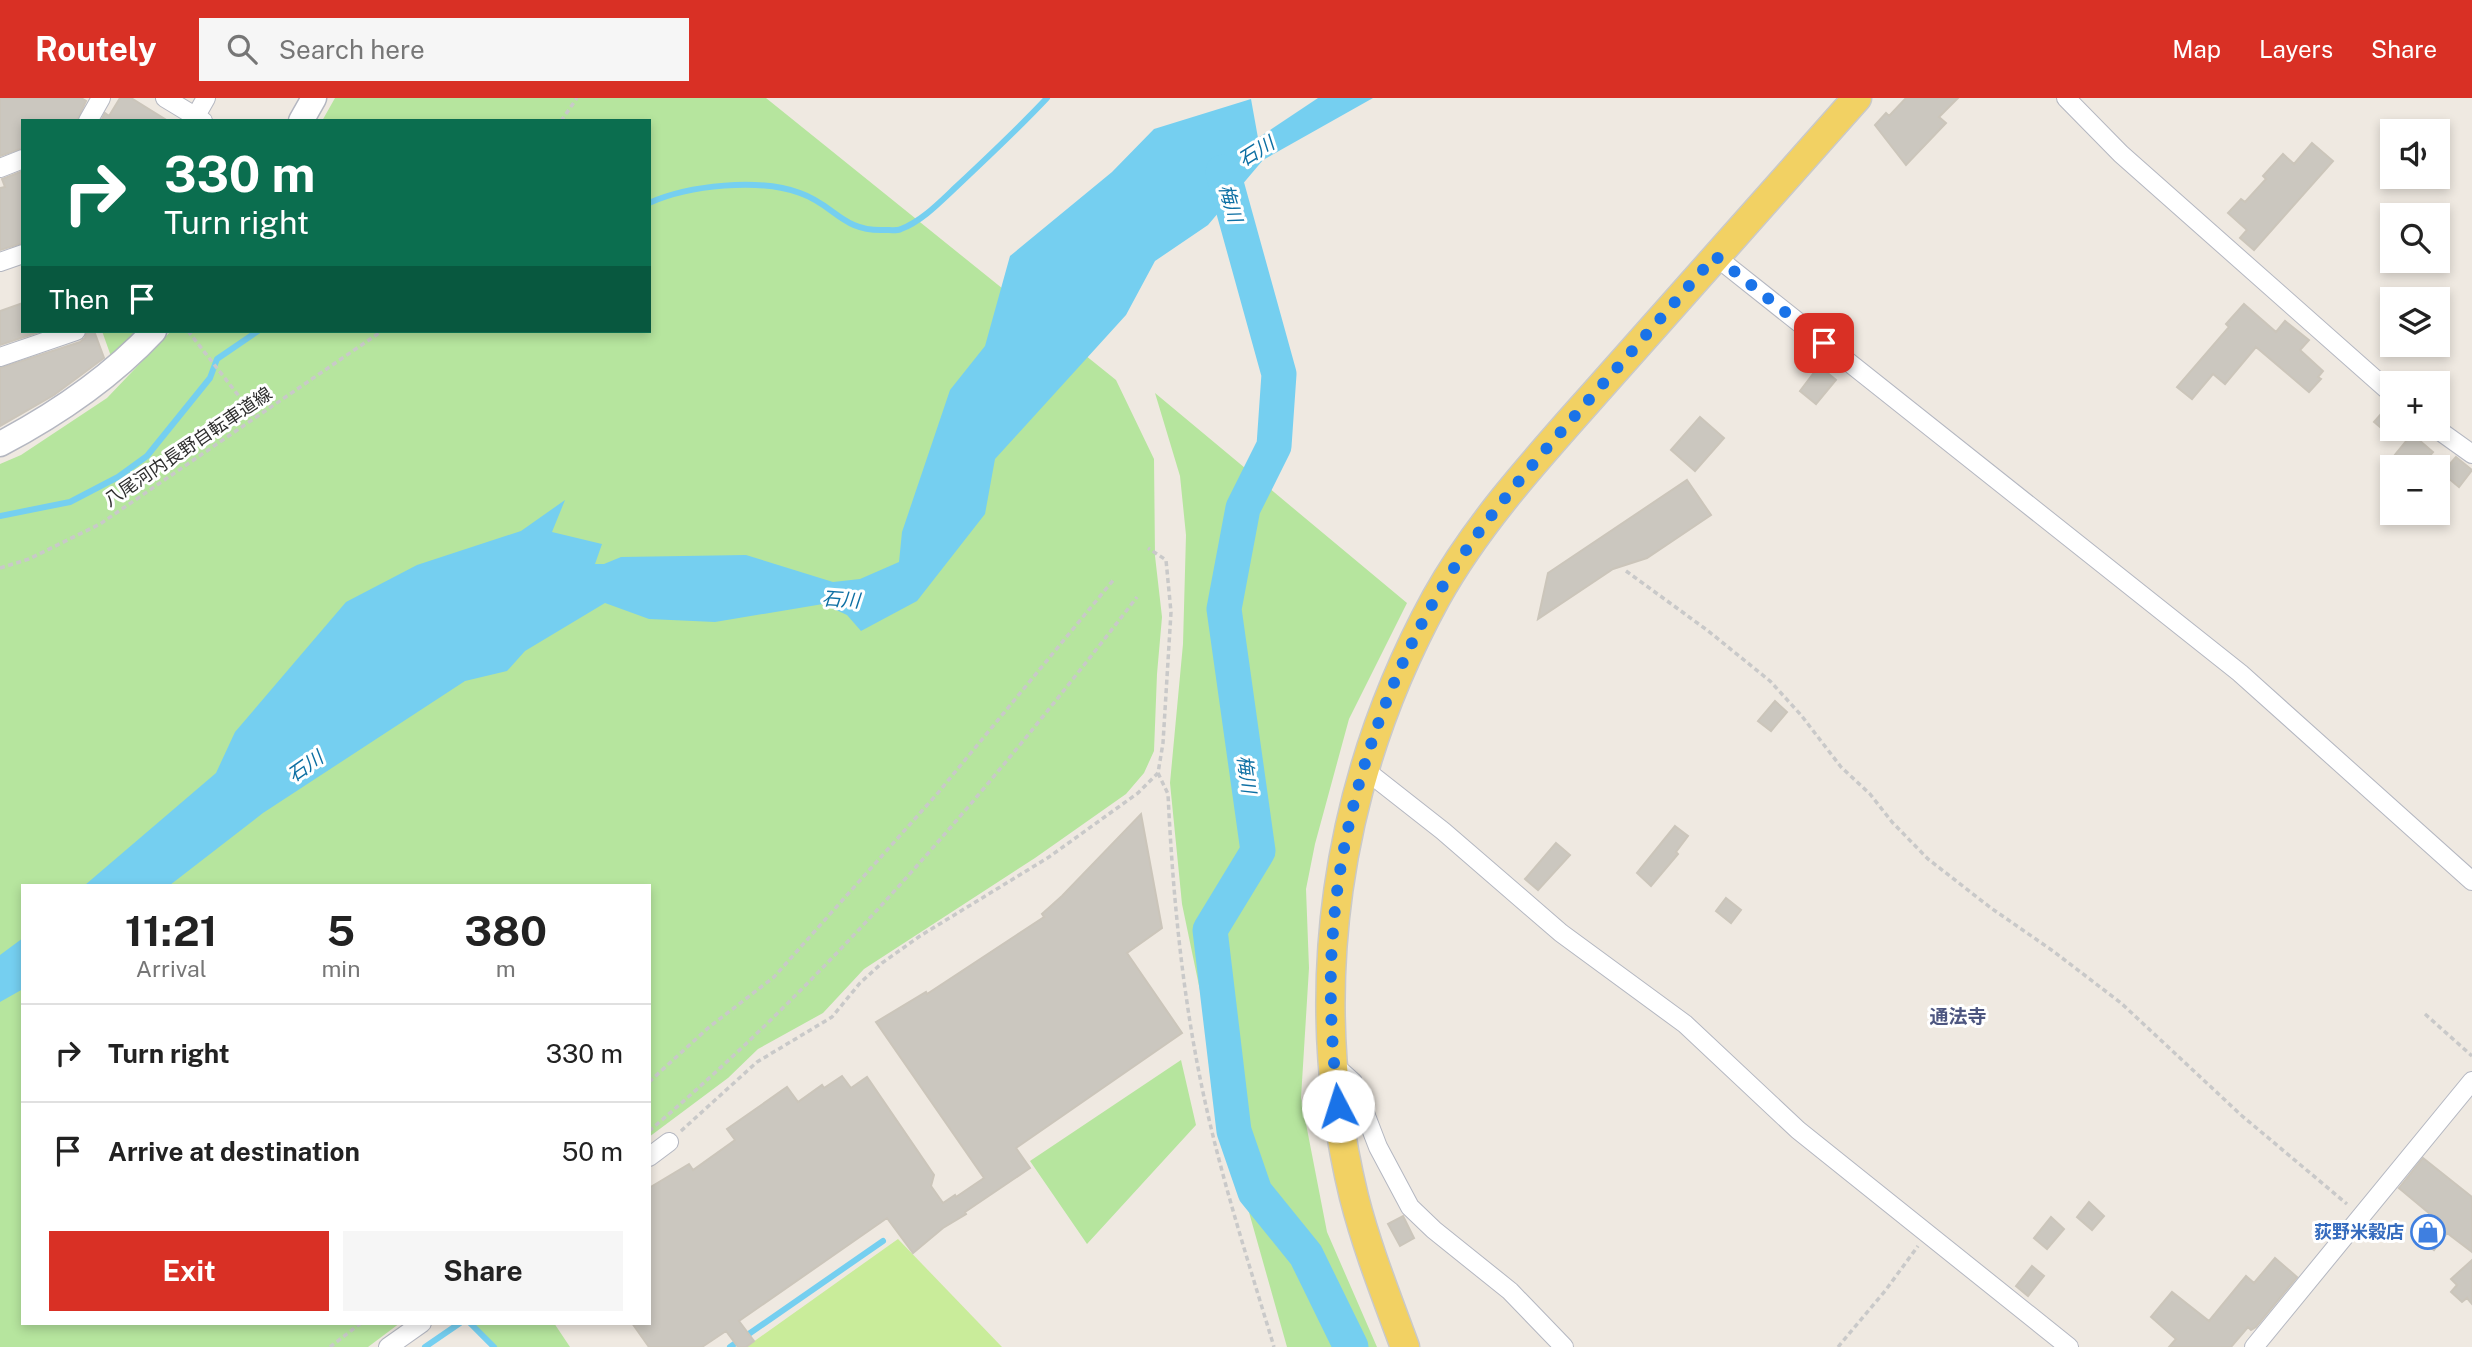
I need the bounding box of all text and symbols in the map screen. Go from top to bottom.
search box [199,18,689,81]
text: Routely [35,30,157,68]
icon: search [223,30,261,68]
text: Search here [279,34,425,65]
text: Map [2172,35,2221,63]
text: Layers [2259,35,2333,63]
text: Share [2371,35,2437,63]
map controls [2380,119,2450,525]
button: sound [2380,119,2450,189]
water label: 石川 [1234,131,1280,170]
text: 330 m [164,145,315,203]
icon: right [49,147,140,238]
water label: 梅川 [1215,182,1247,226]
button: search [2380,203,2450,273]
text: Turn right [164,204,309,241]
icon: arrive [123,280,161,318]
text: Then [49,284,109,315]
button: layers [2380,287,2450,357]
pin [1794,313,1854,373]
icon: arrive [1805,324,1843,362]
button: + [2380,371,2450,441]
street label: 八尾河内長野自転車道線 [100,383,276,511]
button: − [2380,455,2450,525]
water label: 石川 [821,587,863,611]
water label: 石川 [283,745,329,786]
water label: 梅川 [1233,754,1261,796]
text: 11:21 [125,906,218,955]
text: 5 [327,906,355,955]
text: 380 [464,906,547,955]
text: Arrival [136,955,207,982]
text: min [321,955,360,982]
text: m [496,955,516,982]
district label: 通法寺 [1929,1005,1987,1027]
icon: right [49,1034,87,1072]
text: Turn right [108,1038,230,1069]
text: 330 m [546,1038,623,1069]
position arrow [1301,1069,1375,1143]
icon: arrive [49,1132,87,1170]
text: Arrive at destination [108,1136,360,1167]
text: 50 m [562,1136,623,1167]
shop icon: 荻野米穀店 [2409,1213,2447,1251]
place label: 荻野米穀店 [2314,1221,2404,1242]
button: Exit [49,1231,329,1311]
button: Share [343,1231,623,1311]

